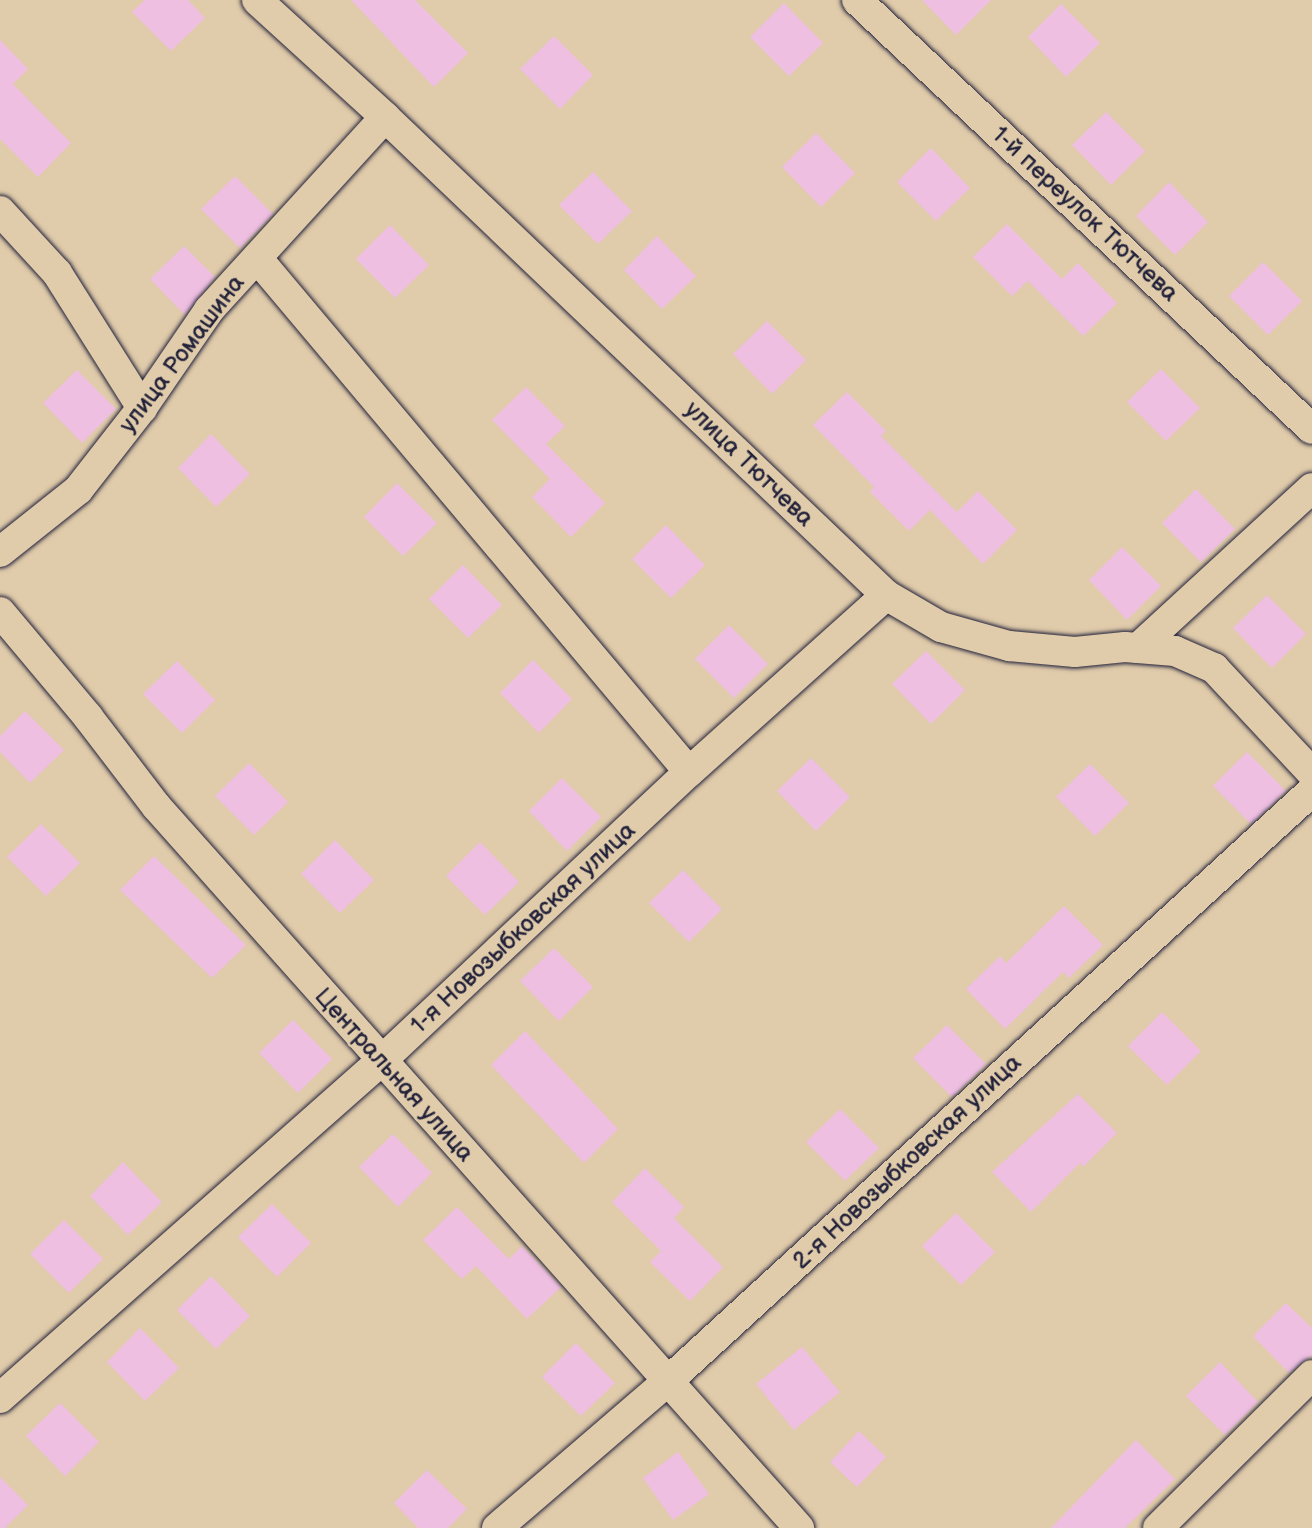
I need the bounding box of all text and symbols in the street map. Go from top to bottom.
street label: 1-й переулок Тютчева [986,120,1184,308]
street label: улица Ромашина [113,269,251,439]
street label: улица Тютчева [679,395,819,533]
street label: 1-я Новозыбковская улица [405,816,641,1040]
street label: Центральная улица [308,982,480,1168]
street label: 2-я Новозыбковская улица [787,1049,1027,1275]

